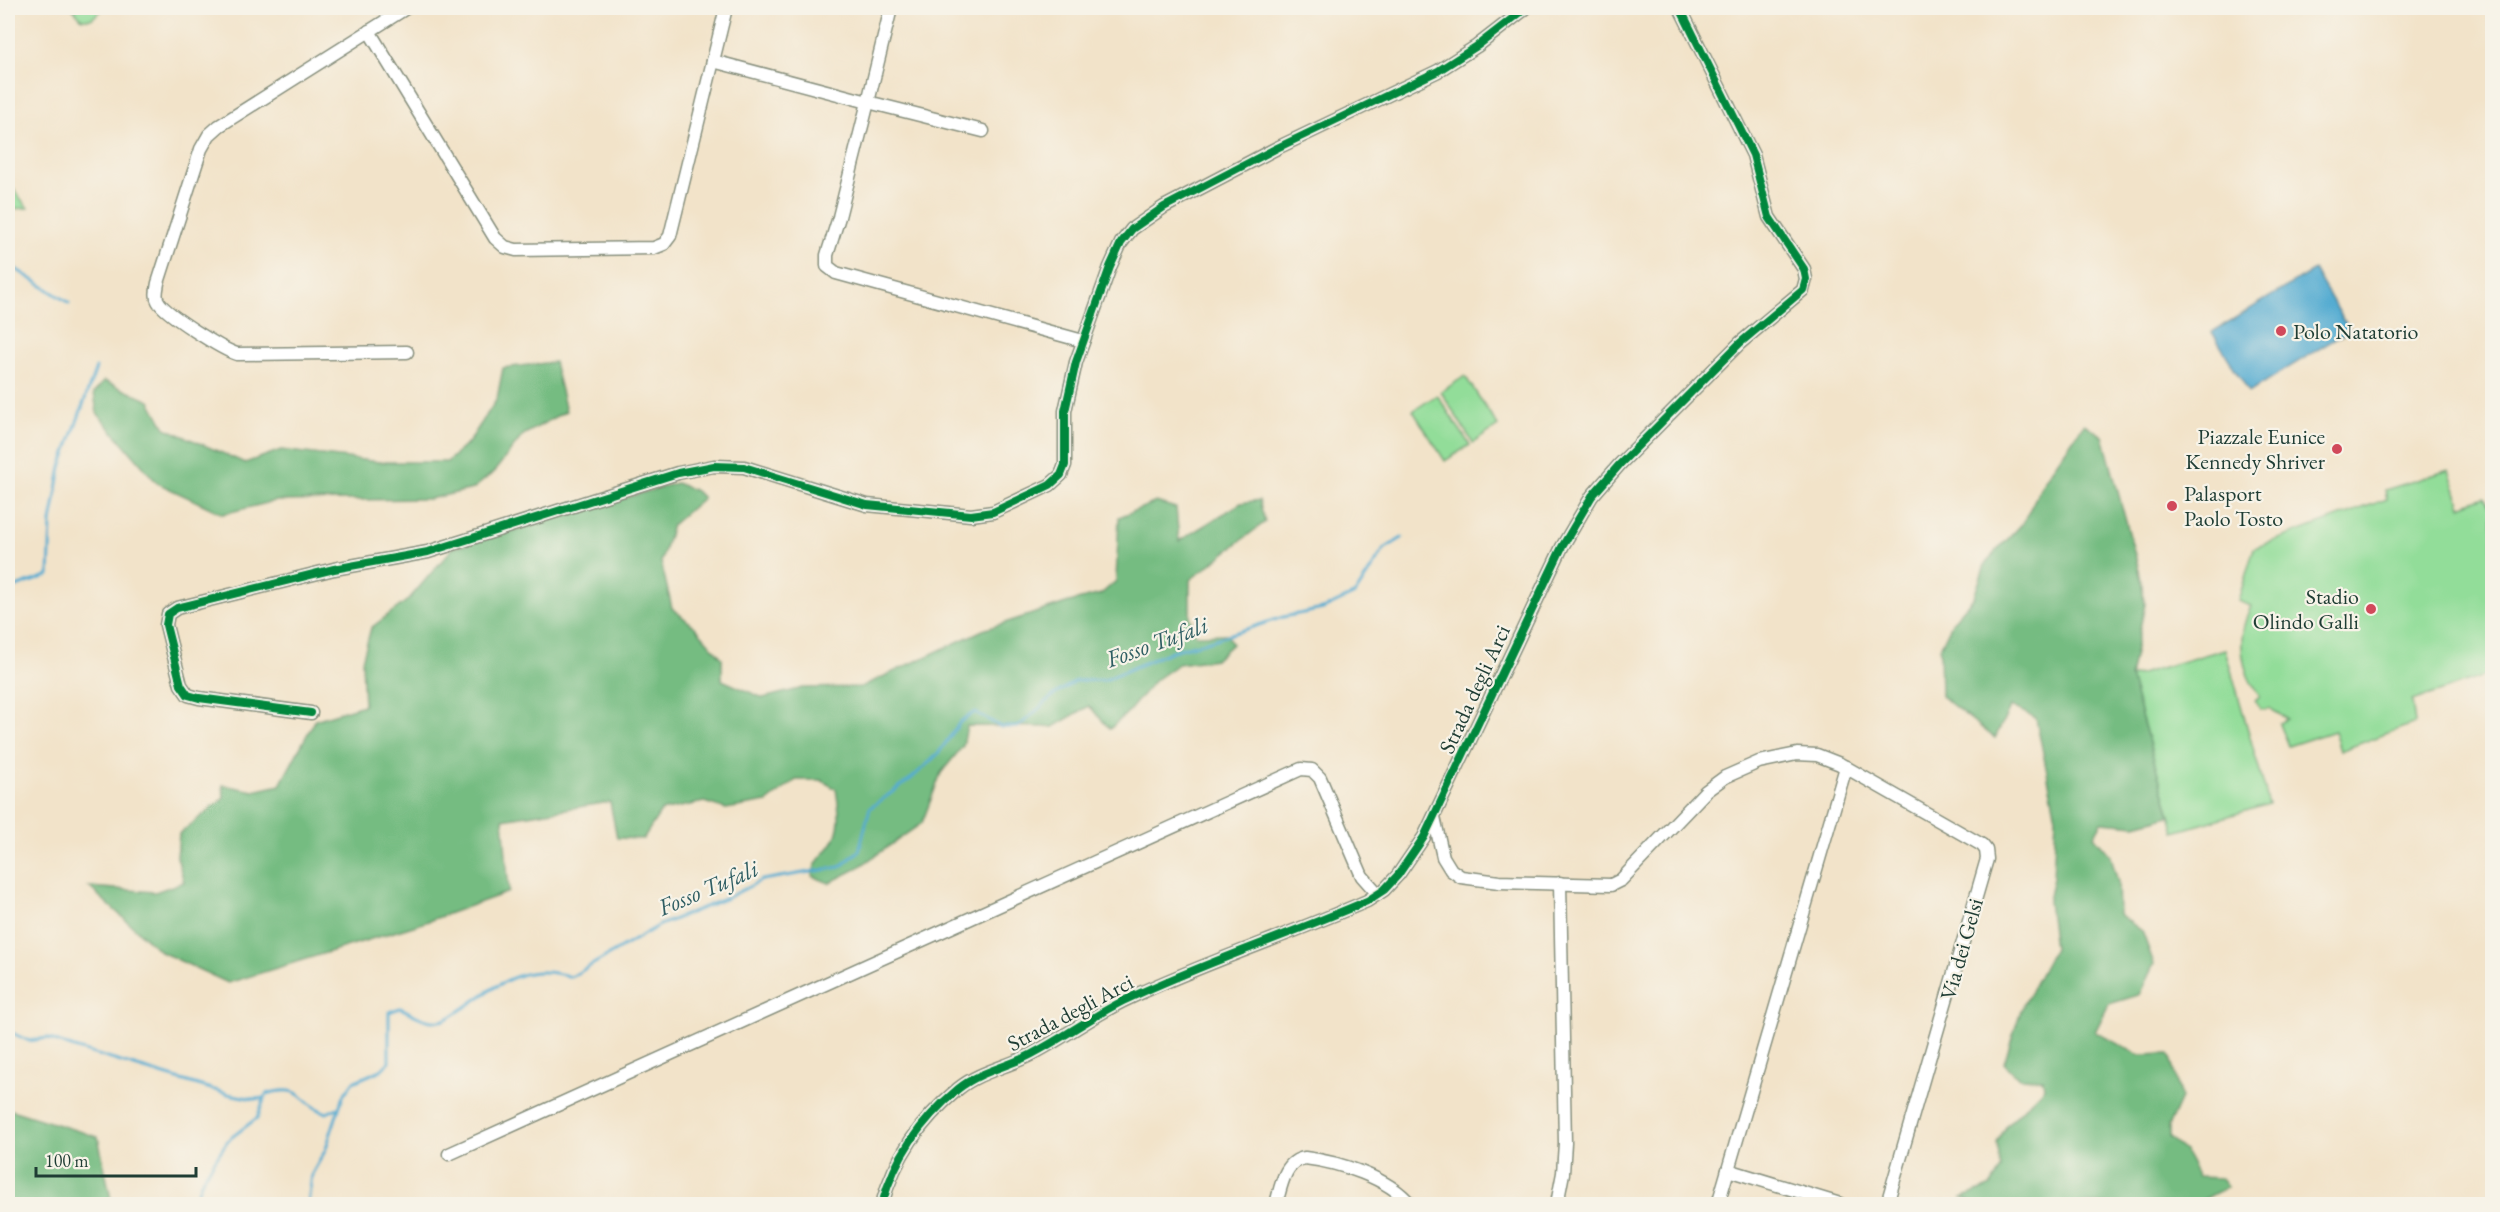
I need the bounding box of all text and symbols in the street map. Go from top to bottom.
place label: Polo Natatorio [2293,317,2419,346]
marker: Polo Natatorio [2274,324,2288,338]
place label: Piazzale Eunice Kennedy Shriver [2185,422,2326,476]
marker: Piazzale Eunice Kennedy Shriver [2330,442,2344,456]
place label: Palasport Paolo Tosto [2184,479,2283,533]
marker: Palasport Paolo Tosto [2165,499,2179,513]
place label: Stadio Olindo Galli [2253,582,2359,636]
marker: Stadio Olindo Galli [2364,602,2378,616]
water label: Fosso Tufali [1101,608,1213,675]
street label: Strada degli Arci [1432,620,1517,758]
water label: Fosso Tufali [652,852,764,923]
street label: Via dei Gelsi [1933,895,1990,1004]
street label: Strada degli Arci [1002,967,1138,1058]
scale bar [36,1140,196,1178]
text: 100 m [45,1149,89,1172]

